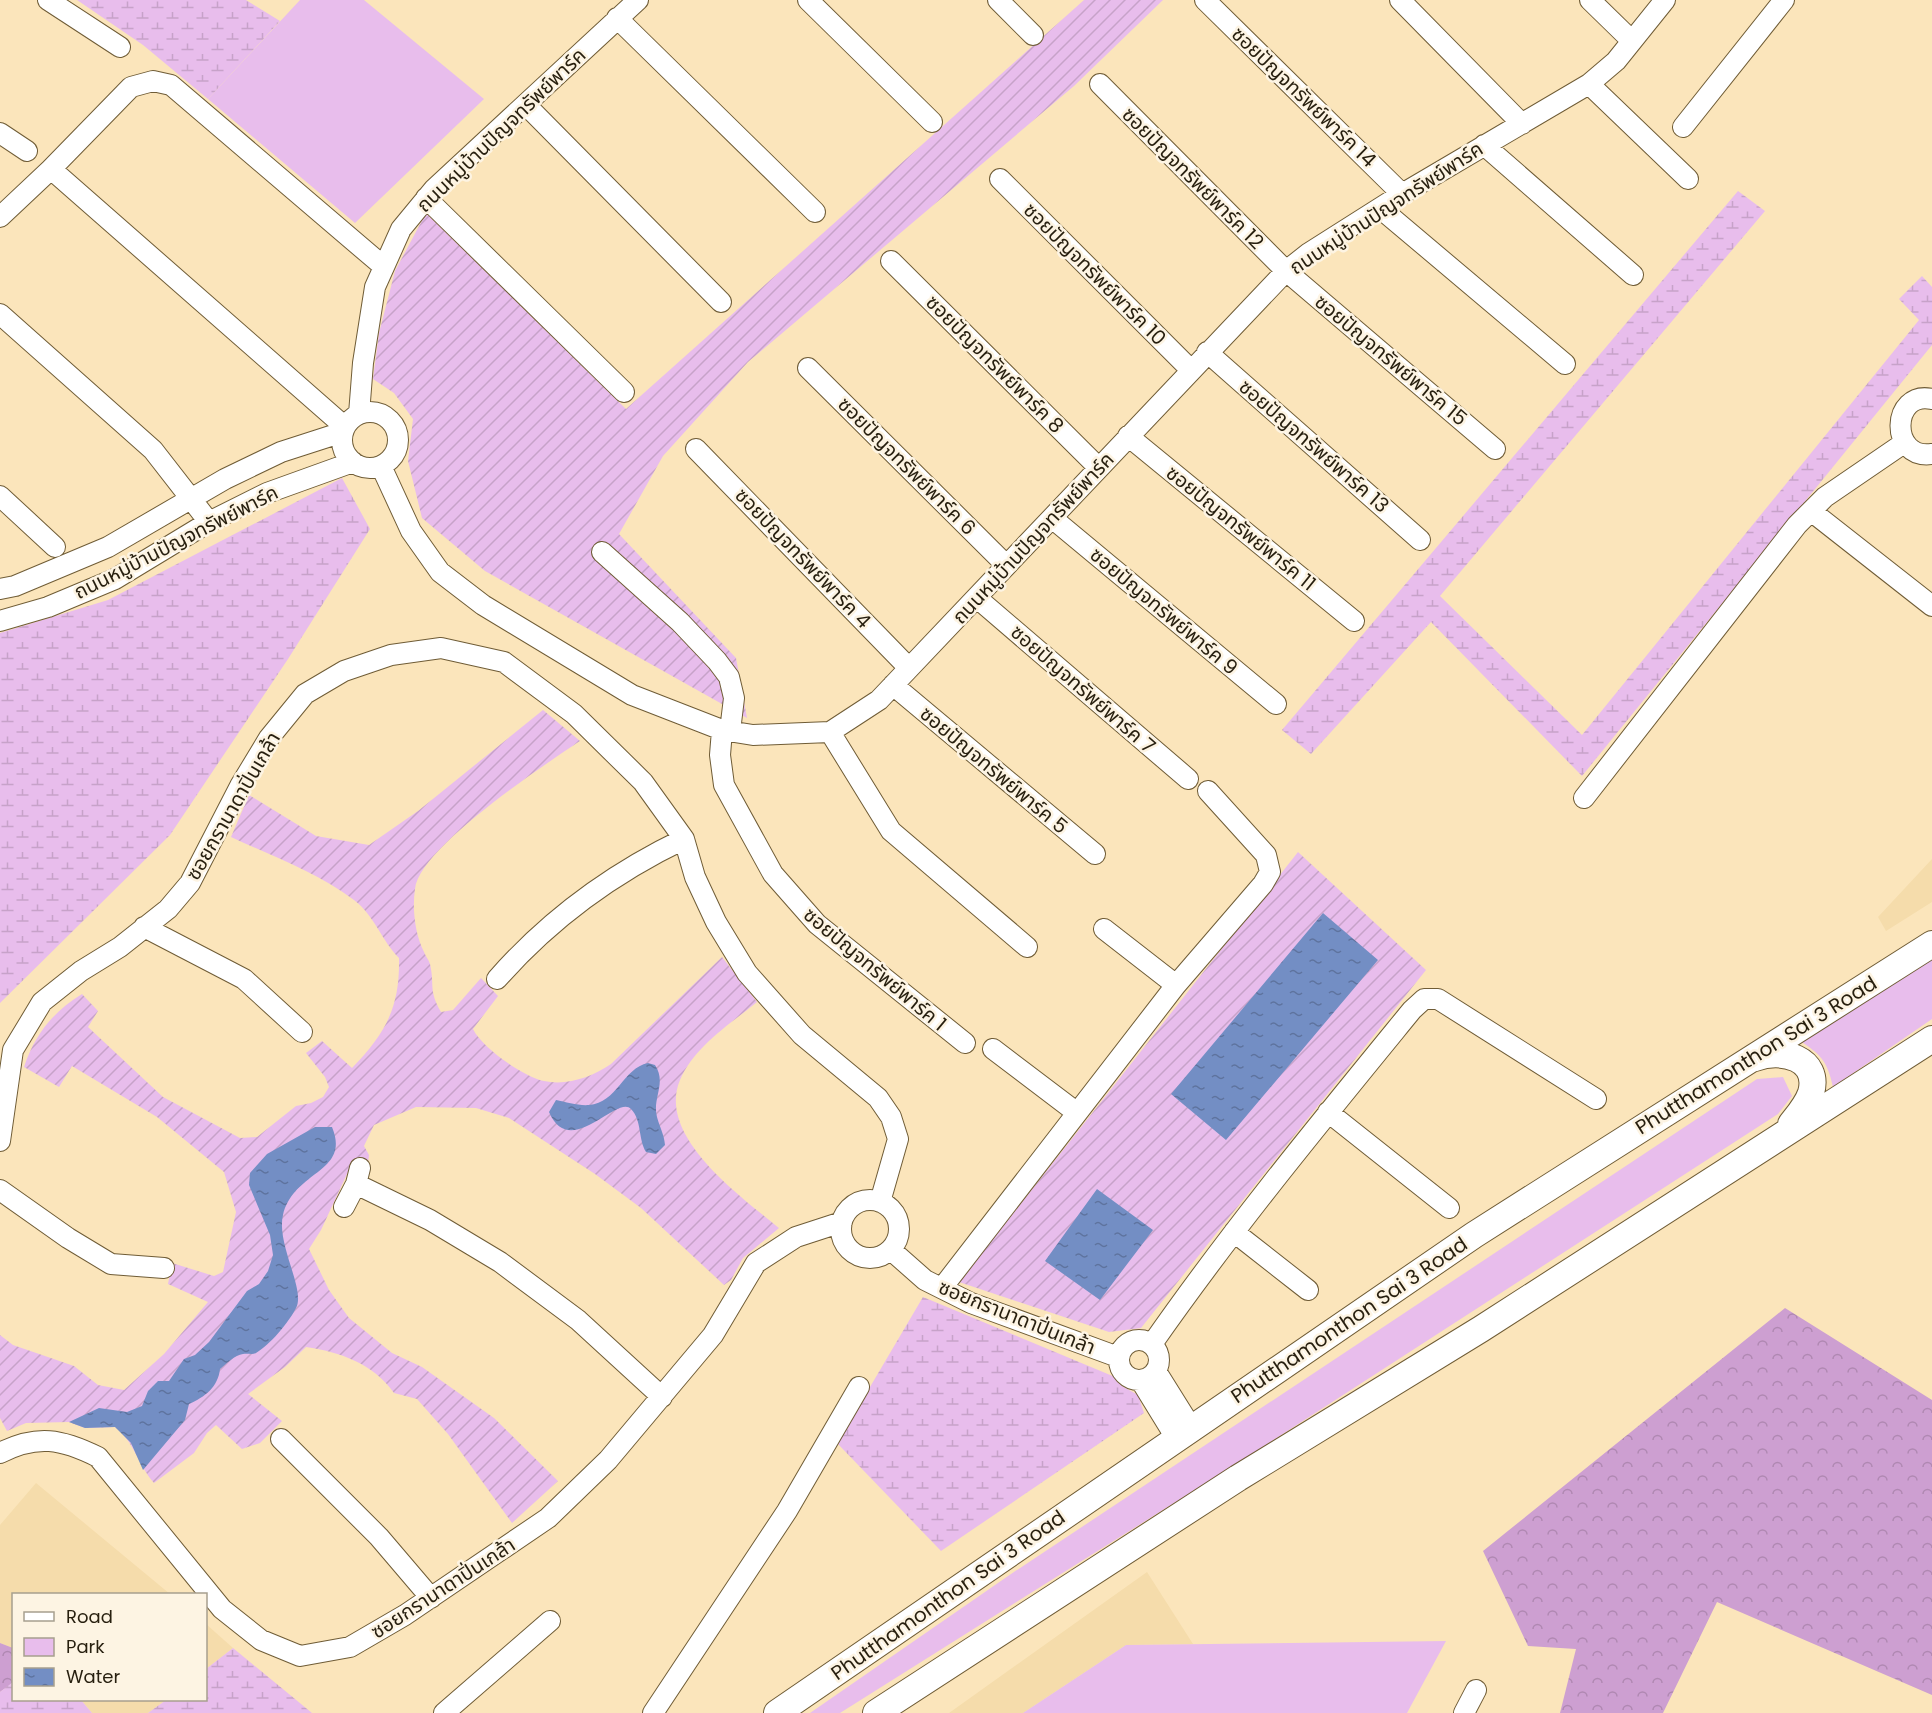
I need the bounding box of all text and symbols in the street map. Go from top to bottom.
street label: ซอยปัญจทรัพย์พาร์ค 14 [1225,20,1383,174]
street label: ถนนหมู่บ้านปัญจทรัพย์พาร์ค [410,42,592,218]
street label: ซอยปัญจทรัพย์พาร์ค 12 [1116,101,1270,255]
street label: ถนนหมู่บ้านปัญจทรัพย์พาร์ค [1284,135,1488,281]
street label: ซอยปัญจทรัพย์พาร์ค 10 [1017,196,1173,352]
street label: ซอยปัญจทรัพย์พาร์ค 15 [1309,288,1473,432]
street label: ซอยปัญจทรัพย์พาร์ค 8 [920,289,1070,439]
street label: ซอยปัญจทรัพย์พาร์ค 13 [1233,373,1395,519]
street label: ซอยปัญจทรัพย์พาร์ค 6 [832,391,982,541]
street label: ถนนหมู่บ้านปัญจทรัพย์พาร์ค [946,446,1120,630]
street label: ซอยปัญจทรัพย์พาร์ค 11 [1160,459,1322,597]
street label: ถนนหมู่บ้านปัญจทรัพย์พาร์ค [69,478,283,606]
street label: ซอยปัญจทรัพย์พาร์ค 4 [729,482,877,634]
street label: ซอยปัญจทรัพย์พาร์ค 9 [1084,541,1244,681]
street label: ซอยปัญจทรัพย์พาร์ค 7 [1005,618,1161,760]
street label: ซอยปัญจทรัพย์พาร์ค 5 [914,700,1074,840]
street label: ซอยกรานาดาปิ่นเกล้า [179,727,287,885]
street label: ซอยปัญจทรัพย์พาร์ค 1 [797,901,953,1037]
street label: Phutthamonthon Sai 3 Road [1630,969,1882,1141]
street label: Phutthamonthon Sai 3 Road [1225,1230,1473,1410]
street label: ซอยกรานาดาปิ่นเกล้า [934,1273,1100,1361]
street label: Phutthamonthon Sai 3 Road [825,1503,1071,1687]
street label: ซอยกรานาดาปิ่นเกล้า [365,1531,521,1645]
legend [12,1593,207,1701]
text: Road [66,1604,113,1629]
text: Park [66,1634,105,1659]
text: Water [66,1664,120,1689]

